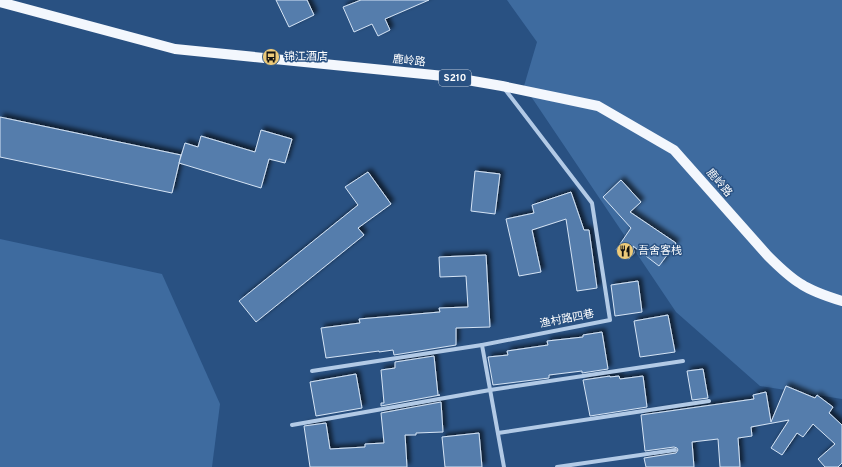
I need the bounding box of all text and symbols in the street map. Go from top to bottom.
bus stop icon: 锦江酒店 [261,47,281,67]
place label: 锦江酒店 [284,50,328,64]
street label: 鹿岭路 [392,52,426,70]
road number: S210 [439,70,471,86]
street label: 鹿岭路 [703,166,735,200]
restaurant icon: 吾舍客栈 [615,241,635,261]
place label: 吾舍客栈 [638,244,682,258]
street label: 渔村路四巷 [539,307,595,331]

